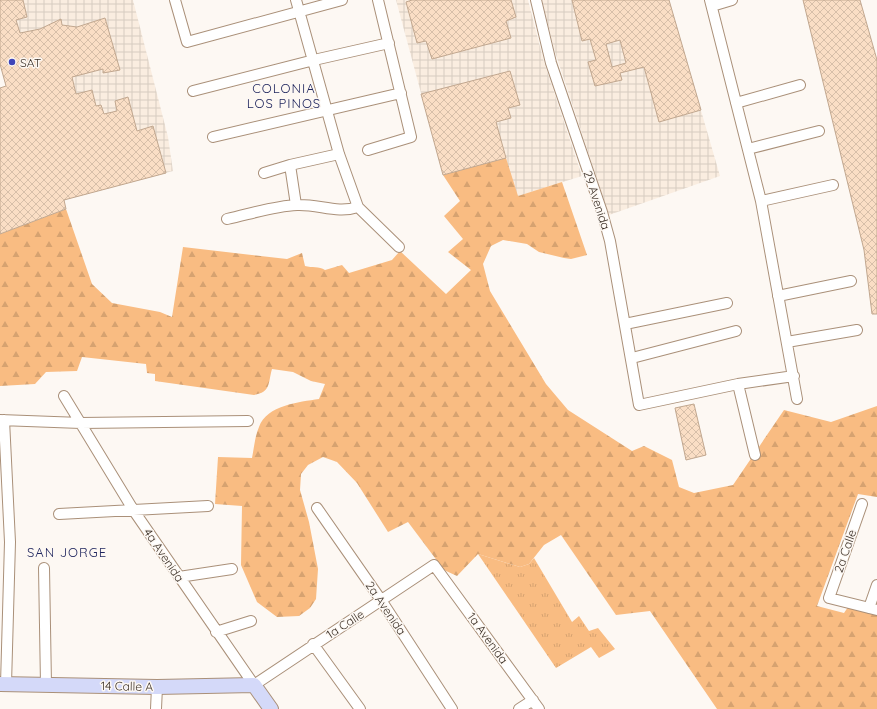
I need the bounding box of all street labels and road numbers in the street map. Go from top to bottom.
street label: 29 Avenida [580,169,614,231]
street label: 4a Avenida [141,525,187,585]
street label: 2a Calle [831,527,859,574]
street label: 2a Avenida [363,578,409,638]
street label: 1a Calle [323,606,367,642]
street label: 1a Avenida [464,610,512,666]
street label: 14 Calle A [101,678,153,694]

